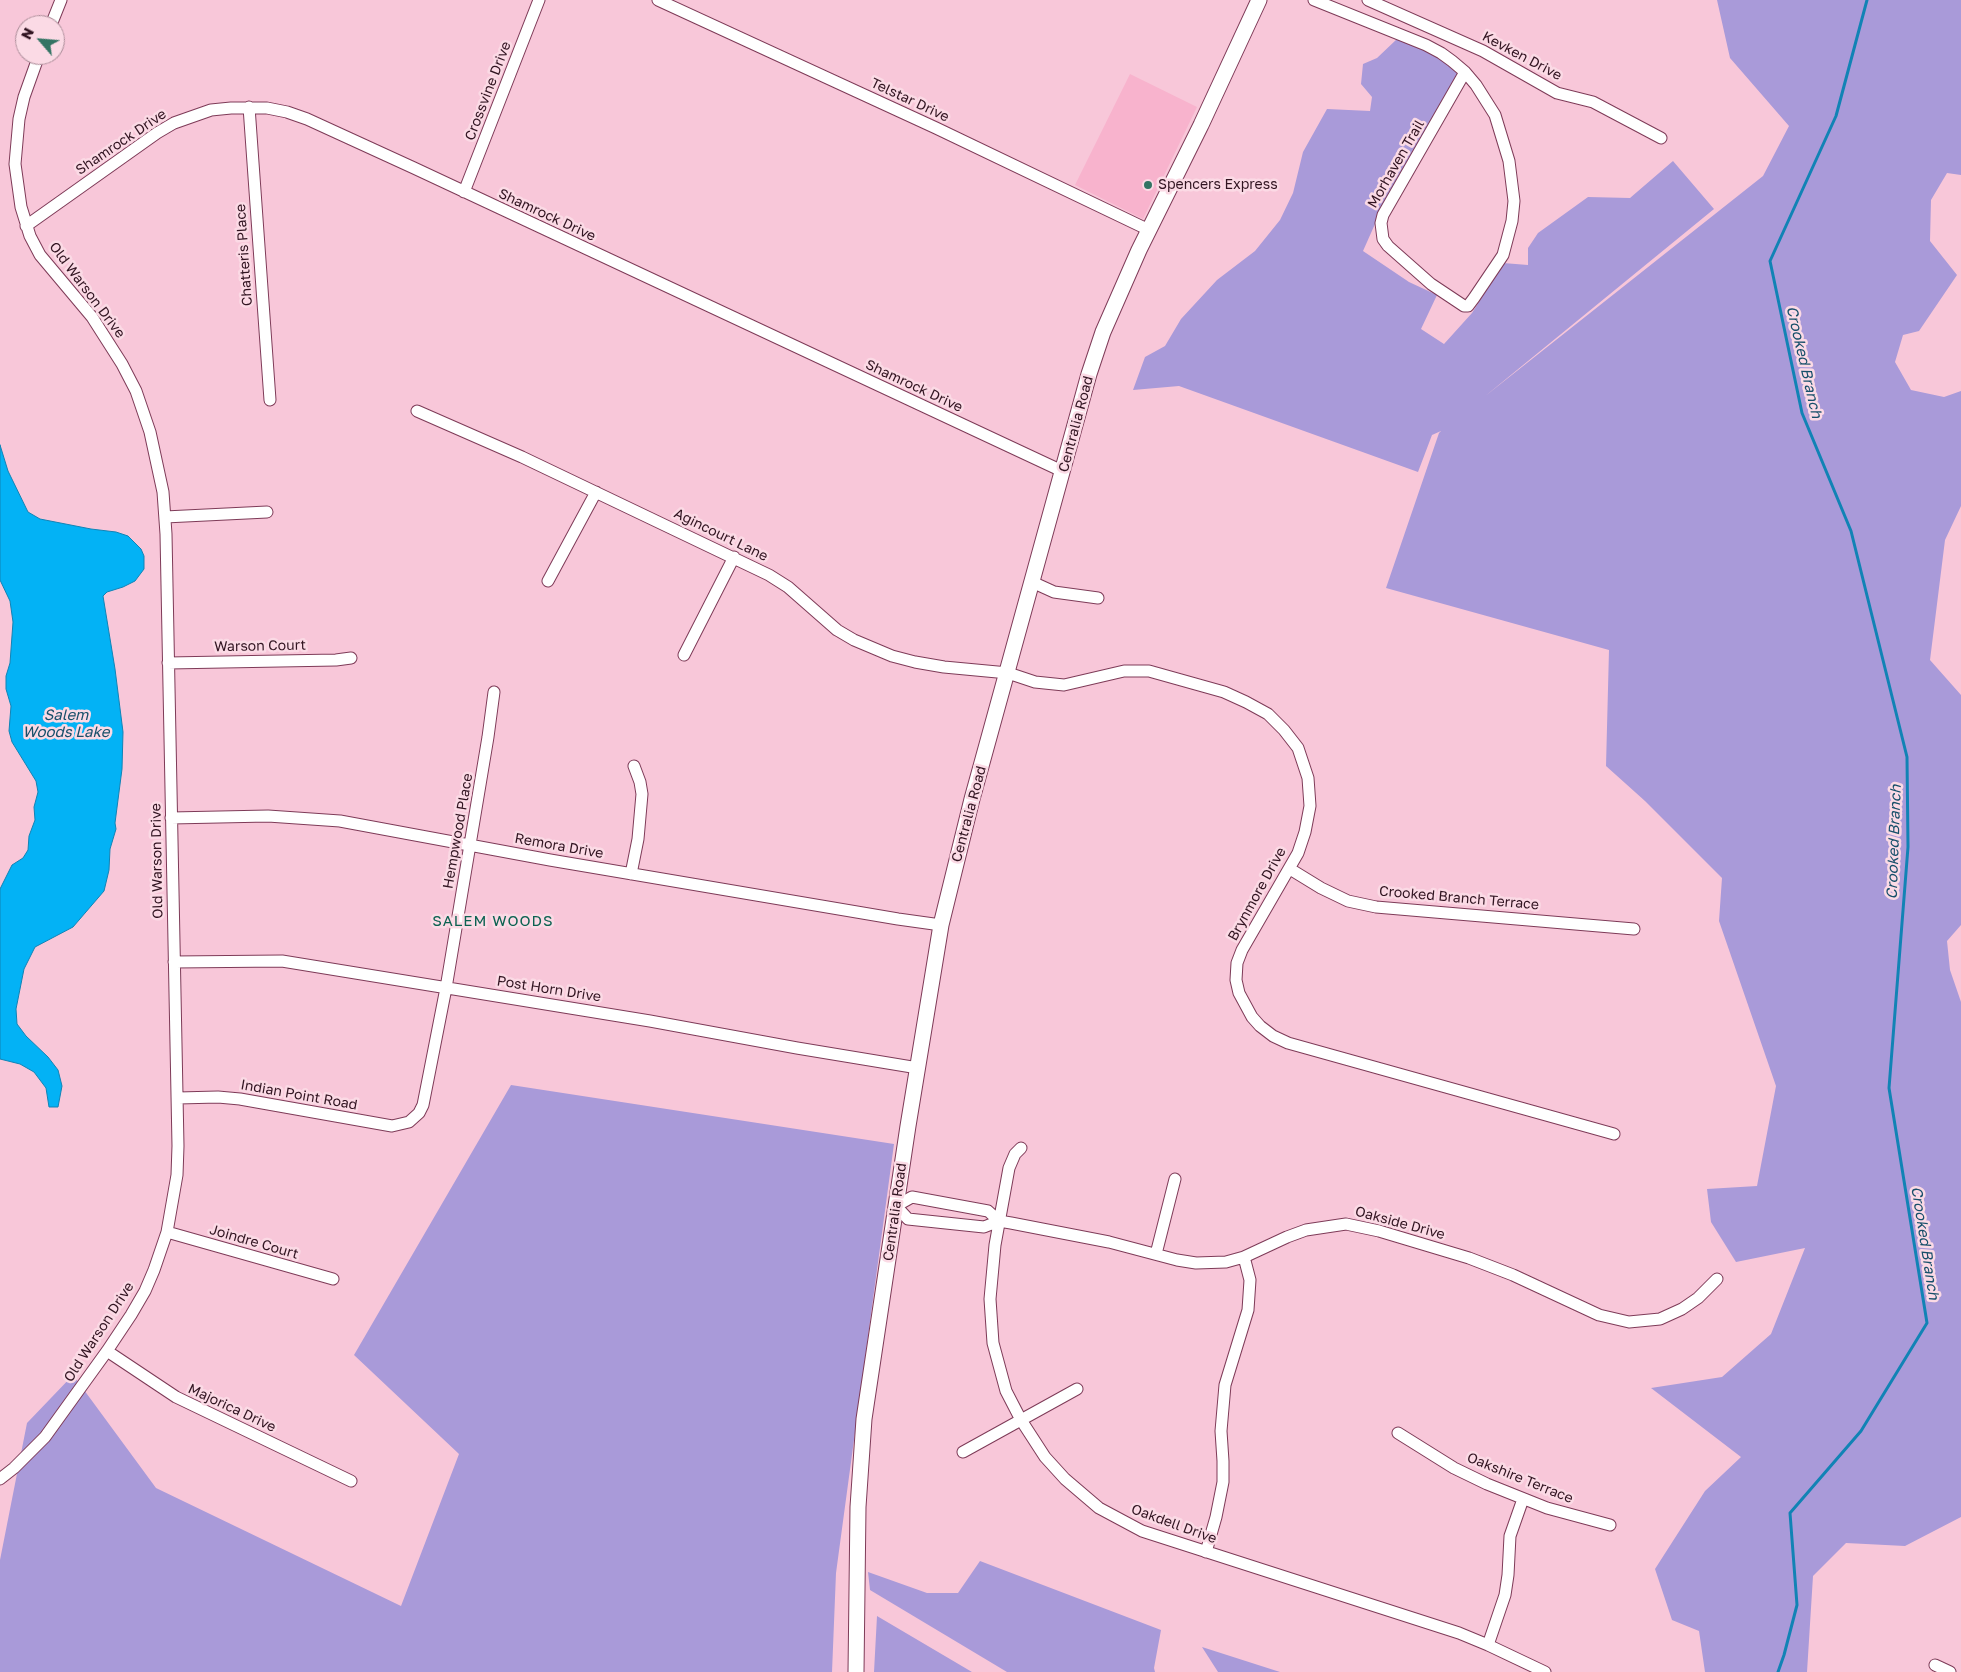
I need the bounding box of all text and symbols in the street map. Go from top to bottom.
north arrow [15,15,65,65]
text: N [17,25,37,42]
street label: Kevken Drive [1479,28,1565,84]
street label: Crossvine Drive [461,39,515,143]
street label: Telstar Drive [868,75,952,125]
street label: Shamrock Drive [73,106,169,178]
street label: Morhaven Trail [1364,117,1428,211]
place label: Spencers Express [1158,177,1278,193]
marker: Spencers Express [1142,179,1154,191]
street label: Shamrock Drive [496,185,598,245]
street label: Chatteris Place [232,203,256,307]
street label: Old Warson Drive [45,239,129,341]
water label: Crooked Branch [1782,304,1826,420]
street label: Shamrock Drive [863,356,965,416]
street label: Centralia Road [1055,374,1097,474]
street label: Agincourt Lane [671,505,771,565]
street label: Warson Court [214,637,306,655]
water label: Salem Woods Lake [23,706,109,741]
street label: Centralia Road [948,764,990,864]
street label: Hempwood Place [440,772,476,890]
water label: Crooked Branch [1883,784,1905,900]
street label: Old Warson Drive [148,803,166,919]
street label: Remora Drive [513,830,605,862]
street label: Brynmore Drive [1224,844,1290,944]
street label: Crooked Branch Terrace [1378,883,1540,913]
district label: SALEM WOODS [431,912,555,930]
street label: Post Horn Drive [496,972,602,1006]
street label: Indian Point Road [239,1076,359,1114]
street label: Centralia Road [880,1162,910,1262]
water label: Crooked Branch [1907,1185,1943,1301]
street label: Oakside Drive [1353,1203,1447,1243]
street label: Joindre Court [208,1221,300,1263]
street label: Old Warson Drive [60,1279,138,1385]
street label: Majorica Drive [185,1380,279,1436]
street label: Oakshire Terrace [1465,1449,1575,1507]
street label: Oakdell Drive [1129,1501,1219,1547]

